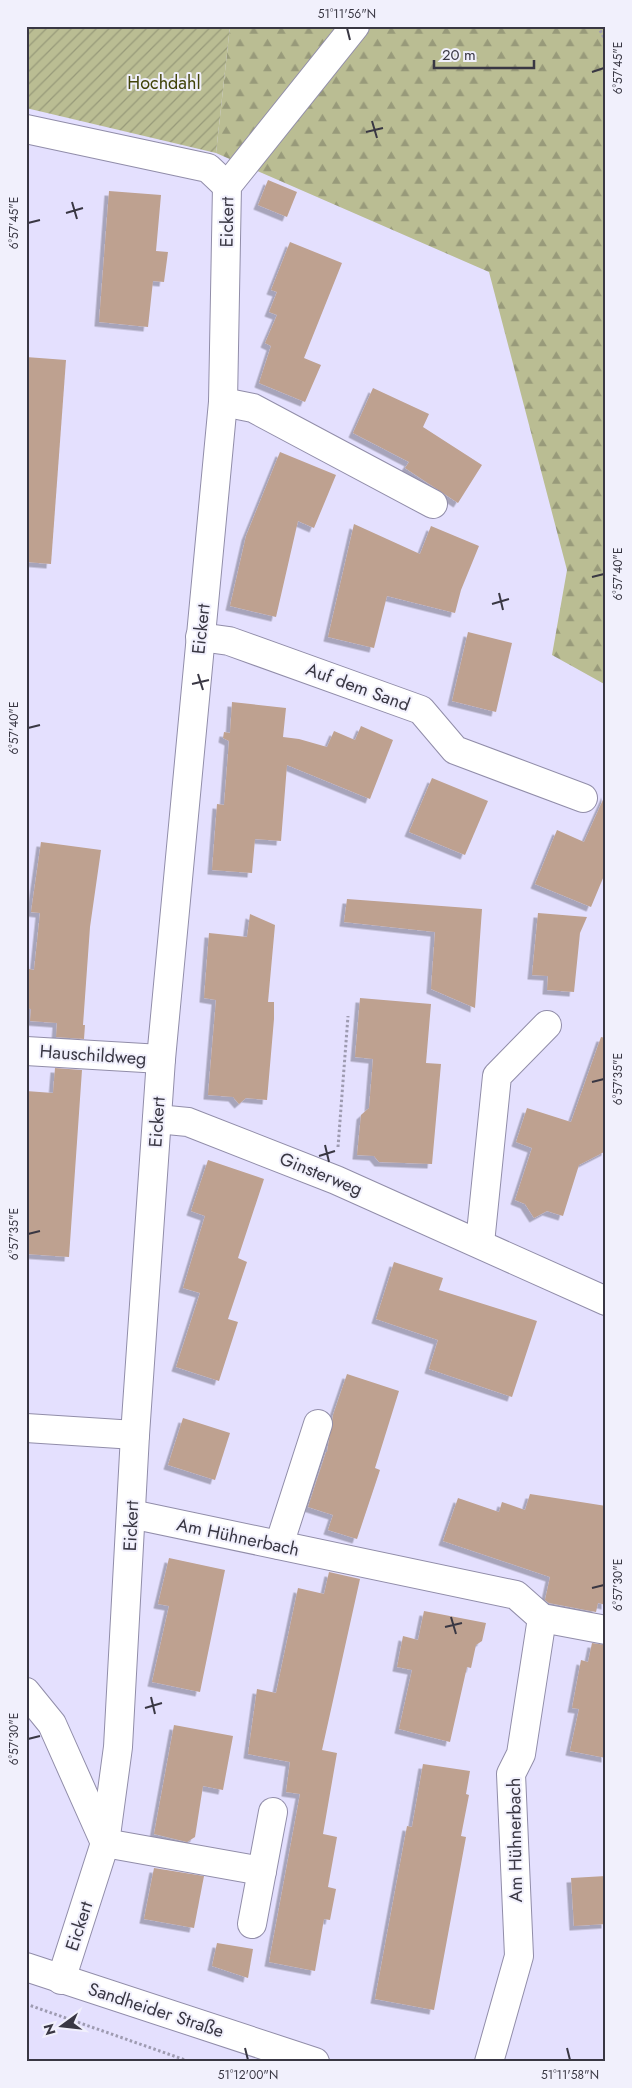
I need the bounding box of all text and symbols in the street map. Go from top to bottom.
text: 51°11'56"N [318,5,376,23]
scale bar [434,38,534,70]
text: 6°57'45"E [609,42,627,94]
text: 20 m [442,44,476,66]
park label: Hochdahl [127,70,201,96]
street label: Eickert [214,196,240,248]
text: 6°57'45"E [5,197,23,249]
text: 6°57'40"E [609,547,627,601]
street label: Eickert [185,602,217,656]
street label: Auf dem Sand [302,656,414,718]
text: 6°57'40"E [5,701,23,755]
street label: Hauschildweg [39,1038,147,1072]
text: 6°57'35"E [609,1053,627,1105]
street label: Eickert [142,1095,172,1148]
street label: Ginsterweg [276,1146,366,1202]
text: 6°57'35"E [5,1208,23,1260]
street label: Eickert [117,1499,145,1552]
street label: Am Hühnerbach [174,1511,302,1563]
text: 6°57'30"E [609,1559,627,1611]
text: 6°57'30"E [5,1713,23,1765]
street label: Am Hühnerbach [501,1777,529,1903]
street label: Eickert [59,1897,99,1954]
street label: Sandheider Straße [85,1976,227,2044]
north arrow [38,2000,88,2050]
text: N [38,2021,61,2037]
text: 51°12'00"N [218,2066,278,2084]
text: 51°11'58"N [541,2066,599,2084]

